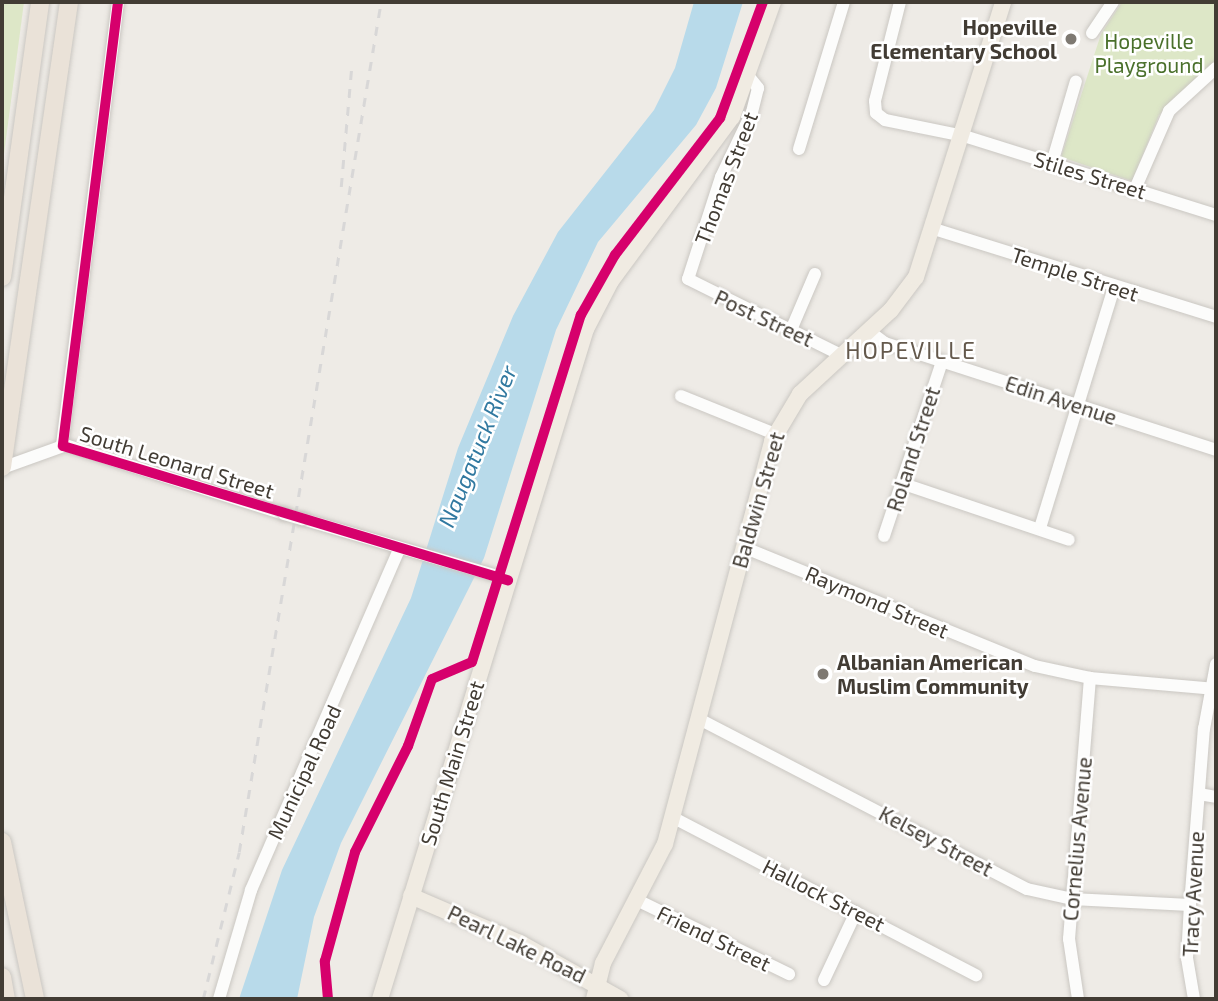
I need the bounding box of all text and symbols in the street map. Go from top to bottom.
place label: Hopeville Elementary School [870,14,1057,64]
park label: Hopeville Playground [1094,28,1204,78]
marker: Hopeville Elementary School [1063,31,1079,47]
street label: Thomas Street [689,108,763,248]
street label: Stiles Street [1031,146,1149,204]
street label: Temple Street [1008,242,1142,306]
street label: Post Street [711,284,817,352]
district label: HOPEVILLE [846,336,976,364]
water label: Naugatuck River [432,361,522,531]
street label: Edin Avenue [1002,370,1120,430]
street label: Roland Street [881,383,945,515]
street label: South Leonard Street [77,420,277,504]
street label: Baldwin Street [727,429,789,571]
street label: Raymond Street [802,560,952,644]
place label: Albanian American Muslim Community [837,649,1029,699]
marker: Albanian American Muslim Community [815,666,831,682]
street label: South Main Street [415,678,489,848]
street label: Municipal Road [262,700,346,844]
street label: Cornelius Avenue [1057,756,1097,922]
street label: Kelsey Street [875,800,997,882]
street label: Tracy Avenue [1177,830,1209,958]
street label: Hallock Street [759,853,889,937]
street label: Pearl Lake Road [443,899,591,989]
street label: Friend Street [653,900,775,976]

